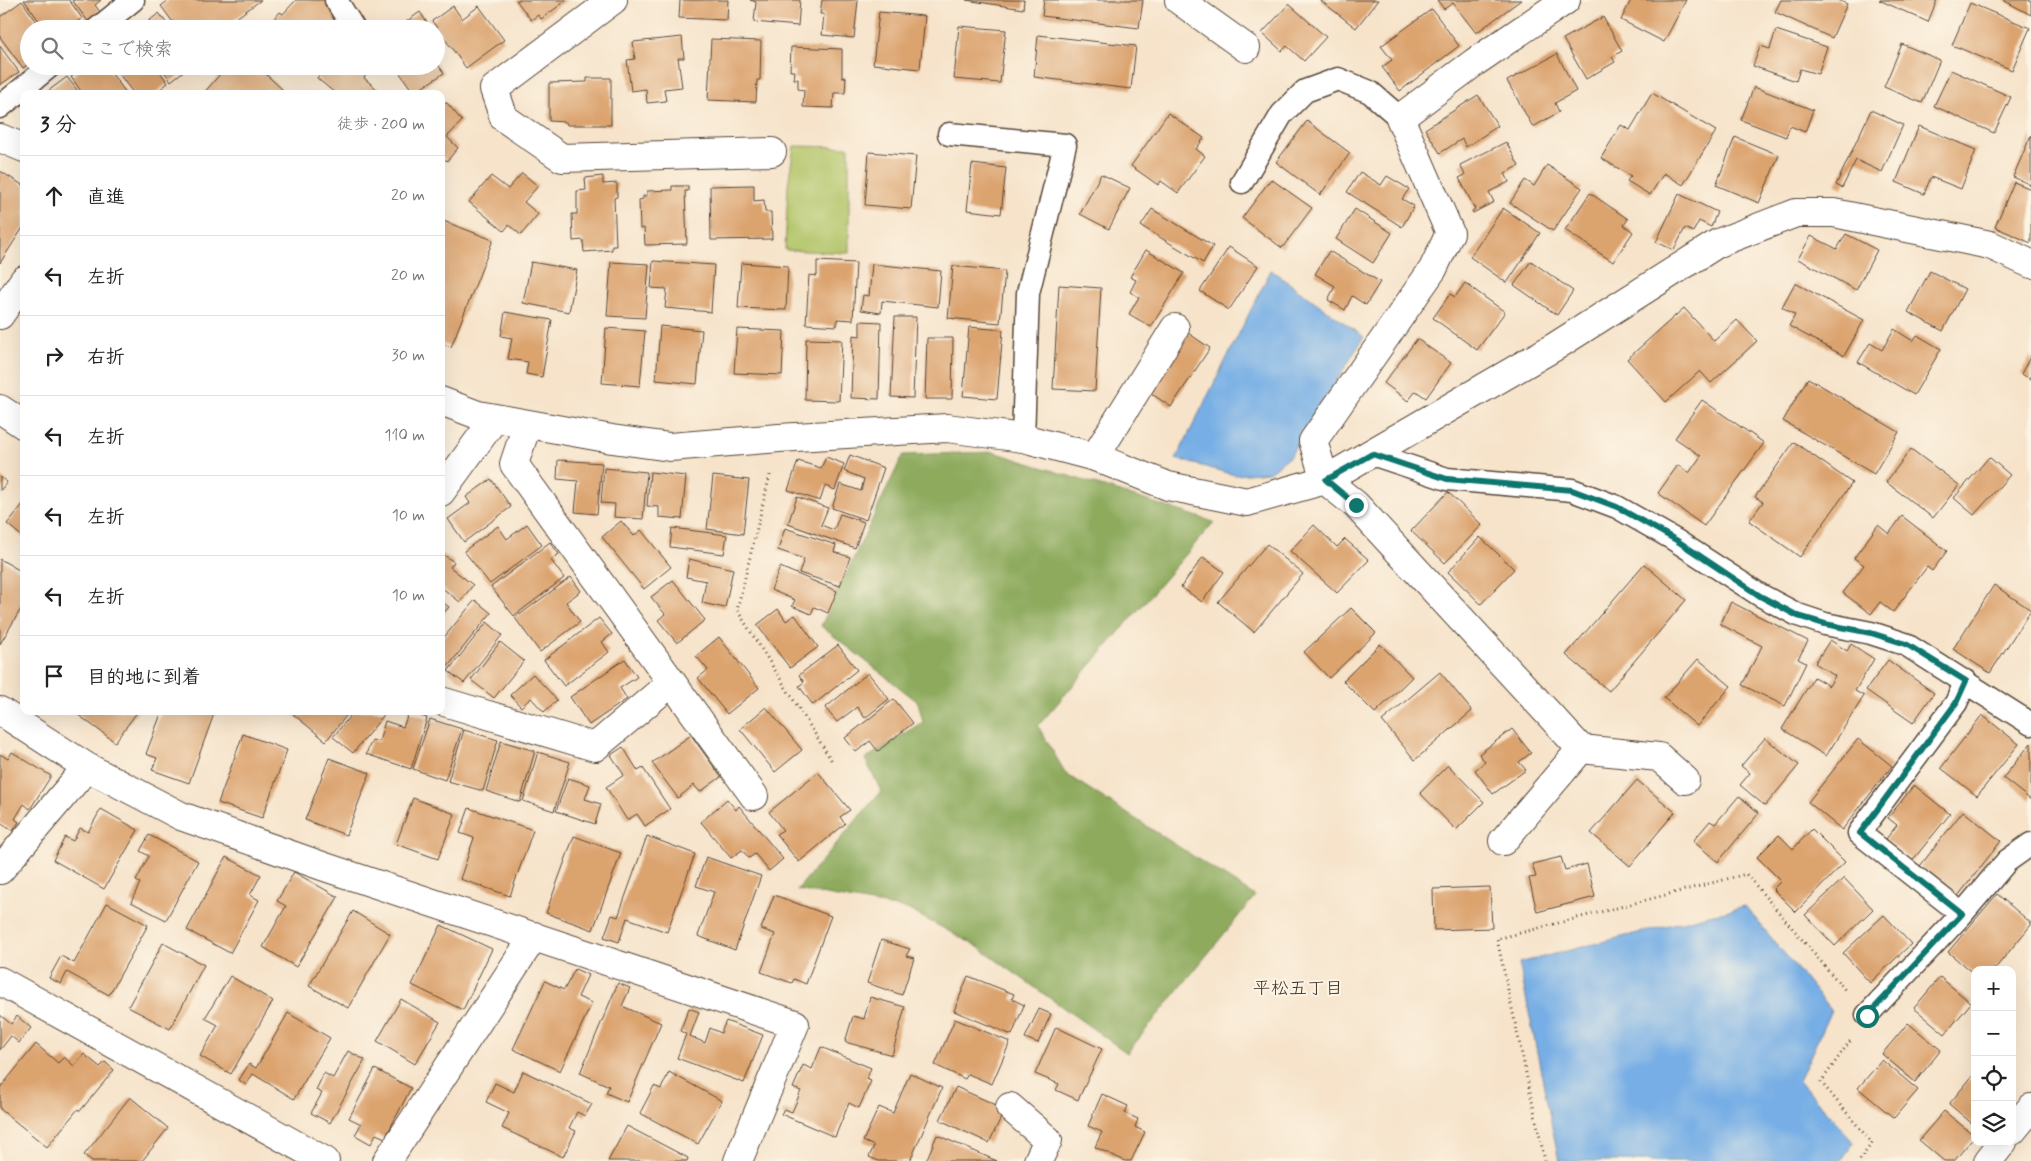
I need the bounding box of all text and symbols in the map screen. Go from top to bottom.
search box [20,20,445,75]
icon: search [38,34,66,62]
text: ここで検索 [78,37,173,62]
text: 3 分 [40,111,76,139]
text: 徒歩 · 200 m [337,114,425,135]
icon: ahead [40,182,68,210]
text: 直進 [87,185,125,210]
text: 20 m [391,185,425,206]
icon: left [40,262,68,290]
text: 左折 [87,265,125,290]
text: 20 m [391,265,425,286]
icon: right [40,342,68,370]
text: 右折 [87,345,125,370]
text: 30 m [392,345,425,366]
icon: left [40,422,68,450]
text: 左折 [87,425,125,450]
text: 110 m [384,425,425,446]
route end [1345,494,1368,517]
icon: left [40,502,68,530]
text: 左折 [87,505,125,530]
text: 10 m [392,505,425,526]
icon: left [40,582,68,610]
text: 左折 [87,585,125,610]
text: 10 m [392,585,425,606]
icon: arrive [40,662,68,690]
text: 目的地に到着 [87,665,201,690]
map controls [1971,966,2016,1146]
button: + [1971,966,2016,1011]
district label: 平松五丁目 [1253,977,1343,1001]
route start [1856,1005,1879,1028]
button: − [1971,1011,2016,1056]
button: locate [1971,1056,2016,1101]
button: layers [1971,1101,2016,1146]

